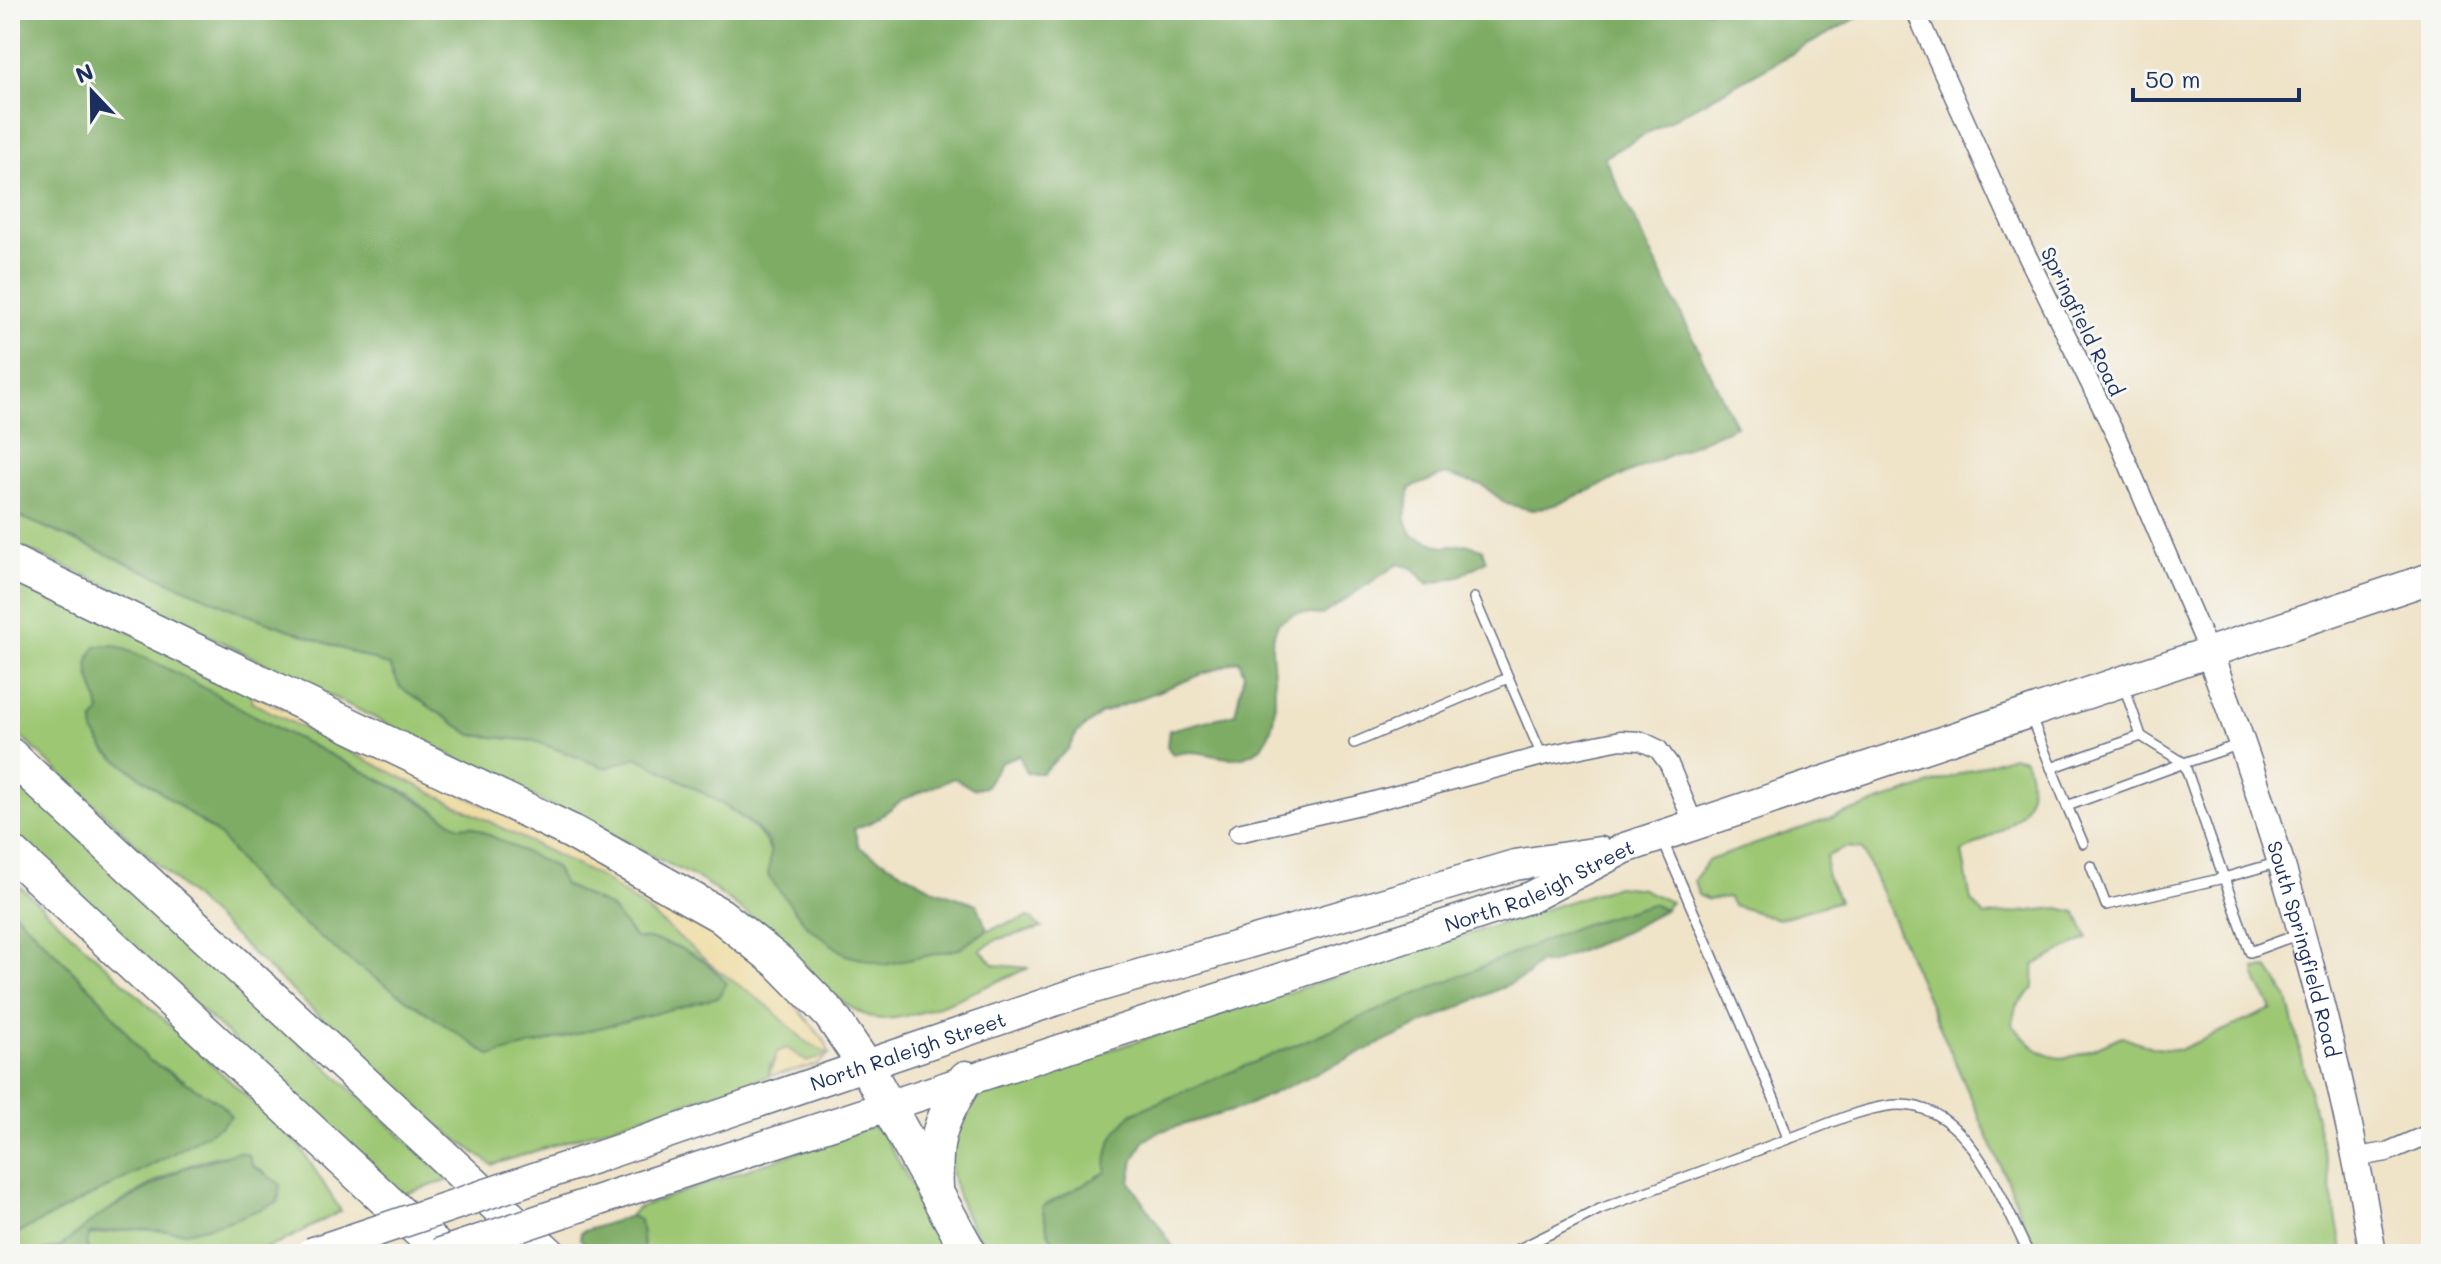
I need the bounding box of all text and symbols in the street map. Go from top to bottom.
north arrow [52,52,132,132]
scale bar [2133,52,2299,102]
text: N [71,56,97,90]
text: 50 m [2145,63,2201,94]
street label: Springfield Road [2036,242,2130,400]
street label: North Raleigh Street [1441,833,1637,937]
street label: South Springfield Road [2262,837,2346,1060]
street label: North Raleigh Street [806,1005,1009,1096]

